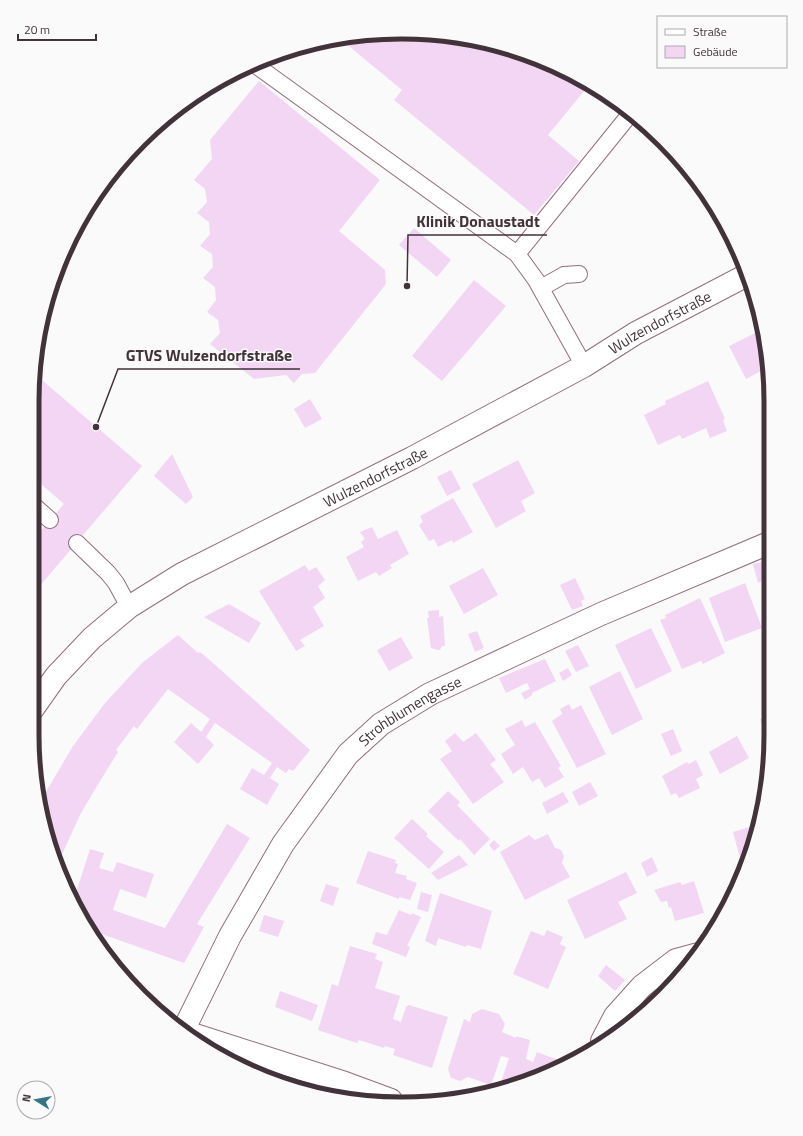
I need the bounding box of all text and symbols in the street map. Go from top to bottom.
scale bar [18,16,96,42]
legend [657,16,787,68]
text: 20 m [24,20,50,39]
text: Straße [693,22,727,41]
text: Gebäude [693,42,738,61]
callout: Klinik Donaustadt [408,207,547,235]
text: Klinik Donaustadt [416,209,540,233]
street label: Wulzendorfstraße [604,284,715,359]
callout: GTVS Wulzendorfstraße [118,341,300,369]
text: GTVS Wulzendorfstraße [126,343,292,367]
street label: Wulzendorfstraße [319,440,431,513]
street label: Strohblumengasse [353,669,465,751]
north arrow [16,1080,56,1120]
text: N [18,1093,35,1103]

